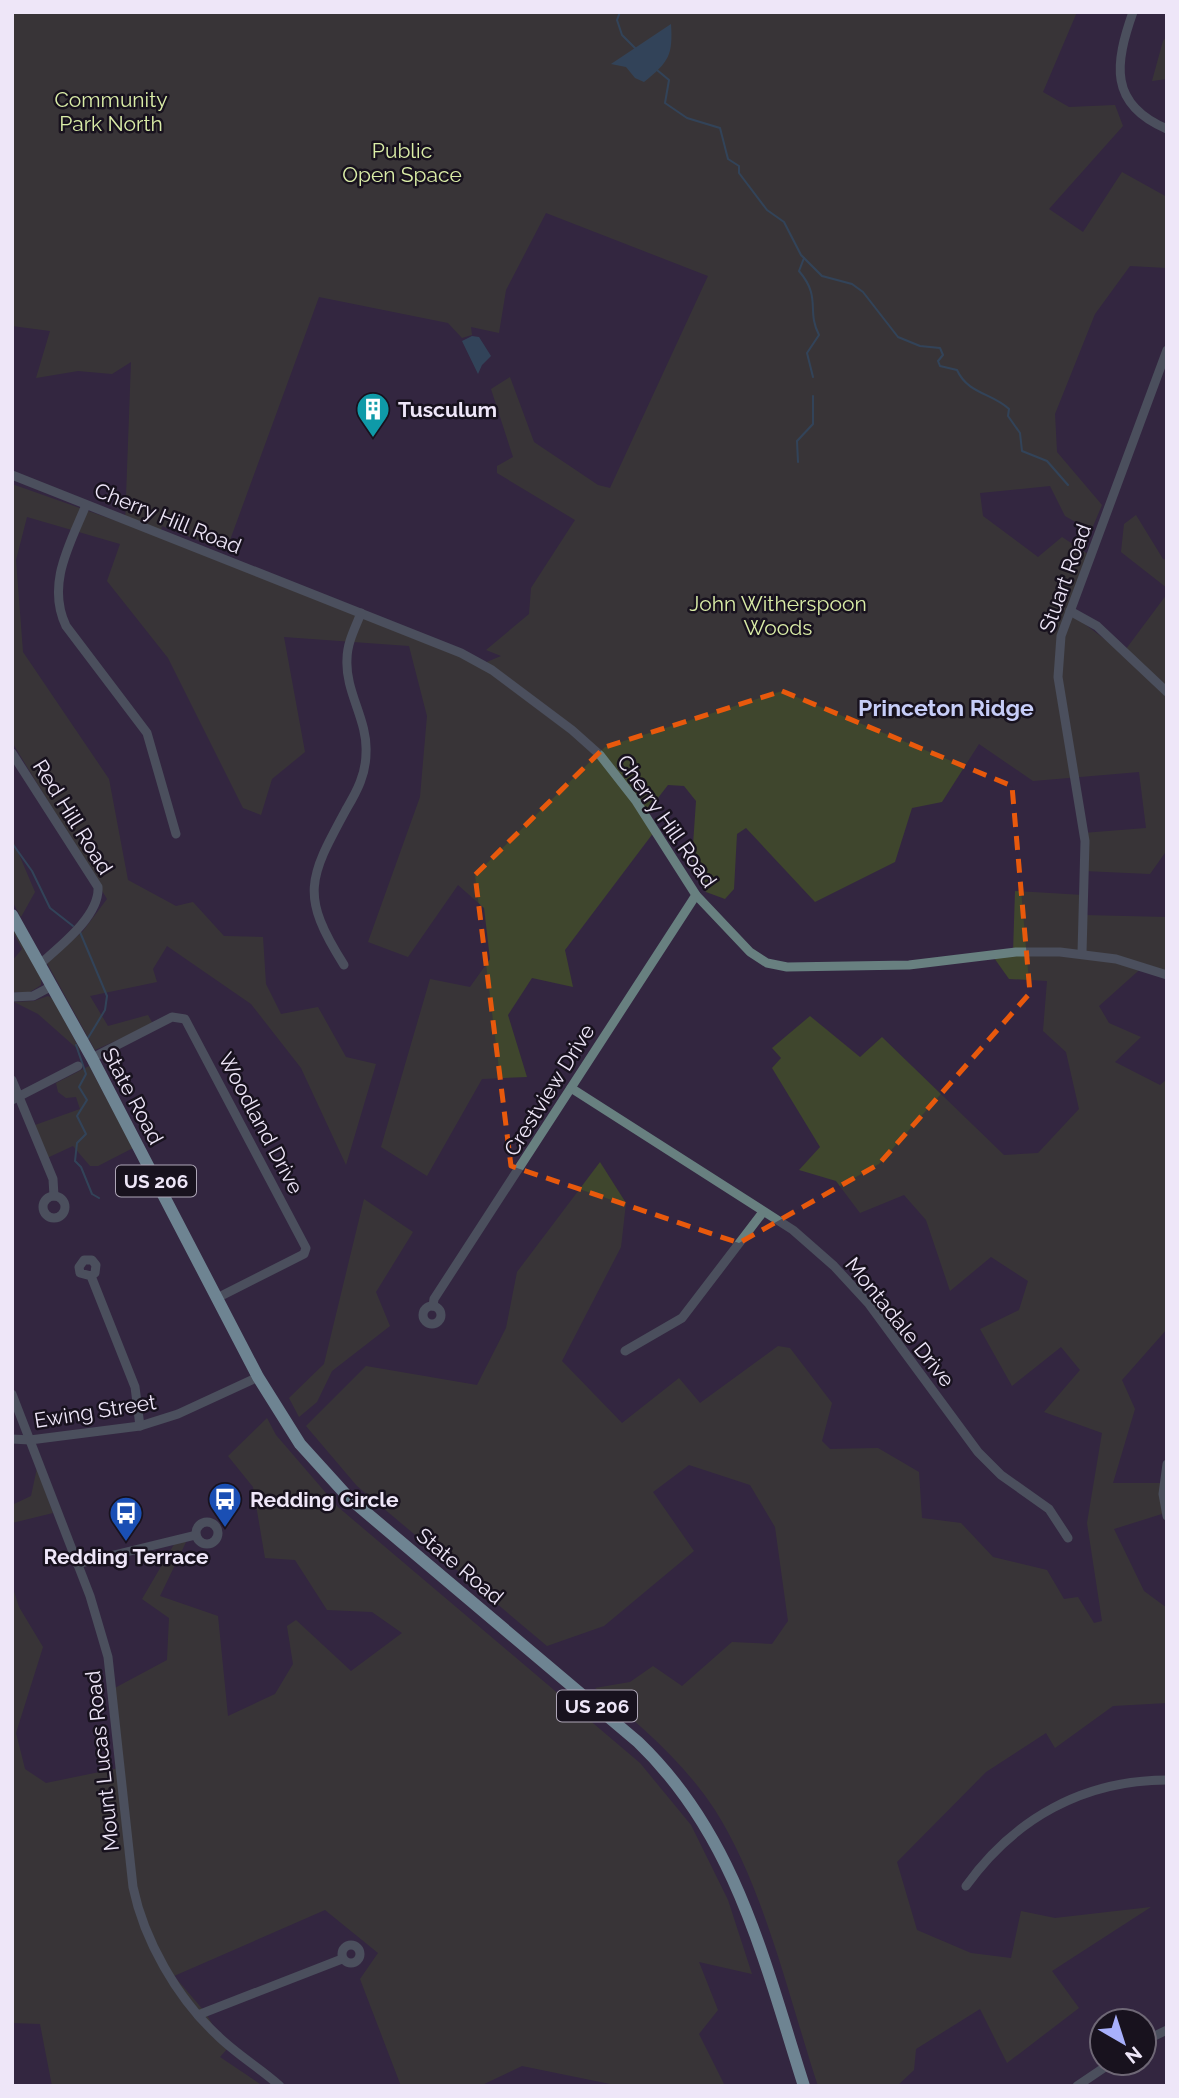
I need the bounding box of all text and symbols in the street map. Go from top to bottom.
park label: Community Park North [54,87,168,136]
park label: Public Open Space [342,138,462,187]
building icon: Tusculum [354,390,392,439]
place label: Tusculum [398,397,497,422]
street label: Cherry Hill Road [91,477,245,559]
street label: Stuart Road [1034,520,1096,636]
park label: John Witherspoon Woods [689,591,867,640]
district label: Princeton Ridge [858,694,1034,721]
street label: Cherry Hill Road [612,750,722,892]
street label: Red Hill Road [28,755,118,879]
street label: Crestview Drive [498,1019,600,1161]
street label: State Road [97,1043,169,1149]
street label: Woodland Drive [213,1048,309,1198]
road number: US 206 [116,1166,196,1196]
street label: Montadale Drive [840,1252,960,1392]
street label: Ewing Street [32,1389,158,1433]
bus stop icon: Redding Circle [206,1480,244,1529]
place label: Redding Circle [250,1487,399,1512]
bus stop icon: Redding Terrace [107,1494,145,1543]
street label: State Road [411,1522,509,1610]
place label: Redding Terrace [43,1544,209,1569]
street label: Mount Lucas Road [80,1670,124,1852]
road number: US 206 [557,1690,637,1722]
north arrow [1088,2007,1158,2077]
text: N [1121,2042,1146,2068]

